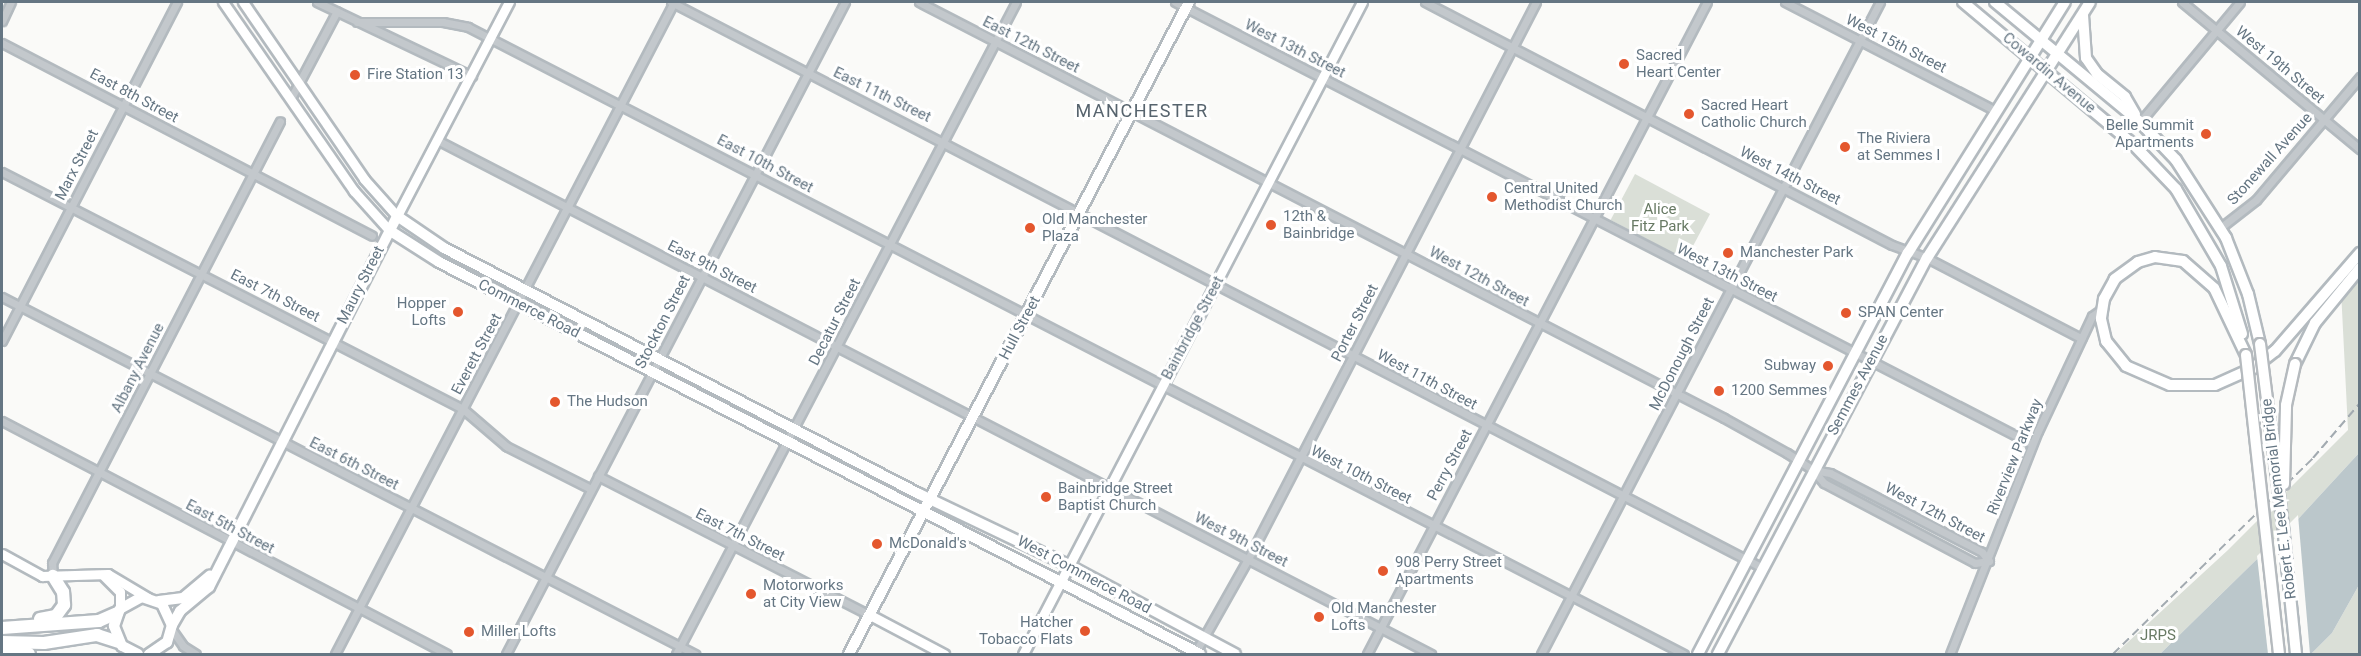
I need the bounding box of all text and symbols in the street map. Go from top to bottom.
street label: West 15th Street [1843,11,1949,77]
street label: East 12th Street [980,13,1082,77]
street label: West 13th Street [1242,16,1348,82]
street label: West 19th Street [2232,23,2328,107]
street label: Cowardin Avenue [1999,29,2099,117]
place label: Sacred Heart Center [1636,46,1721,81]
marker: Sacred Heart Center [1617,57,1631,71]
street label: East 11th Street [830,64,934,126]
street label: East 8th Street [87,65,181,127]
place label: Fire Station 13 [367,66,464,84]
marker: Fire Station 13 [348,68,362,82]
place label: Sacred Heart Catholic Church [1701,96,1807,131]
district label: MANCHESTER [1076,100,1208,122]
marker: Sacred Heart Catholic Church [1682,107,1696,121]
street label: Stonewall Avenue [2224,109,2316,209]
place label: Belle Summit Apartments [2106,116,2194,151]
street label: Marx Street [51,127,103,203]
marker: Belle Summit Apartments [2199,127,2213,141]
place label: The Riviera at Semmes I [1857,129,1940,164]
street label: East 10th Street [714,131,816,197]
marker: The Riviera at Semmes I [1838,140,1852,154]
street label: West 14th Street [1737,143,1843,209]
place label: Central United Methodist Church [1504,179,1623,214]
marker: Central United Methodist Church [1485,190,1499,204]
park label: Alice Fitz Park [1631,200,1689,235]
place label: 12th & Bainbridge [1283,207,1354,242]
place label: Old Manchester Plaza [1042,210,1147,245]
marker: 12th & Bainbridge [1264,218,1278,232]
marker: Old Manchester Plaza [1023,221,1037,235]
street label: East 9th Street [664,237,760,297]
street label: West 13th Street [1674,240,1780,306]
street label: Maury Street [334,243,388,327]
street label: West 12th Street [1426,243,1532,311]
place label: Manchester Park [1740,244,1853,262]
marker: Manchester Park [1721,246,1735,260]
street label: East 7th Street [227,266,323,326]
street label: Stockton Street [632,272,694,372]
street label: Bainbridge Street [1158,273,1228,383]
street label: Decatur Street [805,275,865,369]
street label: Commerce Road [475,276,583,342]
street label: Porter Street [1328,281,1382,365]
street label: Hull Street [996,293,1044,363]
place label: Hopper Lofts [397,294,446,329]
street label: McDonough Street [1646,294,1718,414]
place label: SPAN Center [1858,304,1944,322]
marker: Hopper Lofts [451,305,465,319]
marker: SPAN Center [1839,306,1853,320]
street label: Everett Street [448,310,506,398]
street label: Albany Avenue [108,320,168,416]
street label: Semmes Avenue [1824,331,1892,439]
street label: West 11th Street [1374,346,1480,414]
place label: Subway [1764,357,1816,375]
marker: Subway [1821,359,1835,373]
place label: 1200 Semmes [1731,382,1827,400]
marker: 1200 Semmes [1712,384,1726,398]
place label: The Hudson [567,393,648,411]
marker: The Hudson [548,395,562,409]
street label: Riverview Parkway [1983,396,2047,518]
street label: Robert E. Lee Memorial Bridge [2258,398,2300,600]
street label: Perry Street [1424,426,1476,504]
street label: East 6th Street [306,434,402,494]
street label: West 10th Street [1308,442,1414,508]
place label: Bainbridge Street Baptist Church [1058,479,1173,514]
street label: West 12th Street [1882,479,1988,547]
marker: Bainbridge Street Baptist Church [1039,490,1053,504]
street label: East 5th Street [183,496,277,558]
street label: East 7th Street [692,505,788,565]
street label: West 9th Street [1191,509,1291,571]
street label: West Commerce Road [1014,532,1154,618]
place label: McDonald's [889,535,967,553]
marker: McDonald's [870,537,884,551]
place label: 908 Perry Street Apartments [1395,553,1502,588]
marker: 908 Perry Street Apartments [1376,564,1390,578]
place label: Motorworks at City View [763,576,843,611]
marker: Motorworks at City View [744,587,758,601]
place label: Old Manchester Lofts [1331,599,1436,634]
marker: Old Manchester Lofts [1312,610,1326,624]
place label: Hatcher Tobacco Flats [979,613,1073,648]
place label: Miller Lofts [481,623,556,641]
marker: Hatcher Tobacco Flats [1078,624,1092,638]
marker: Miller Lofts [462,625,476,639]
park label: JRPS [2140,627,2176,645]

